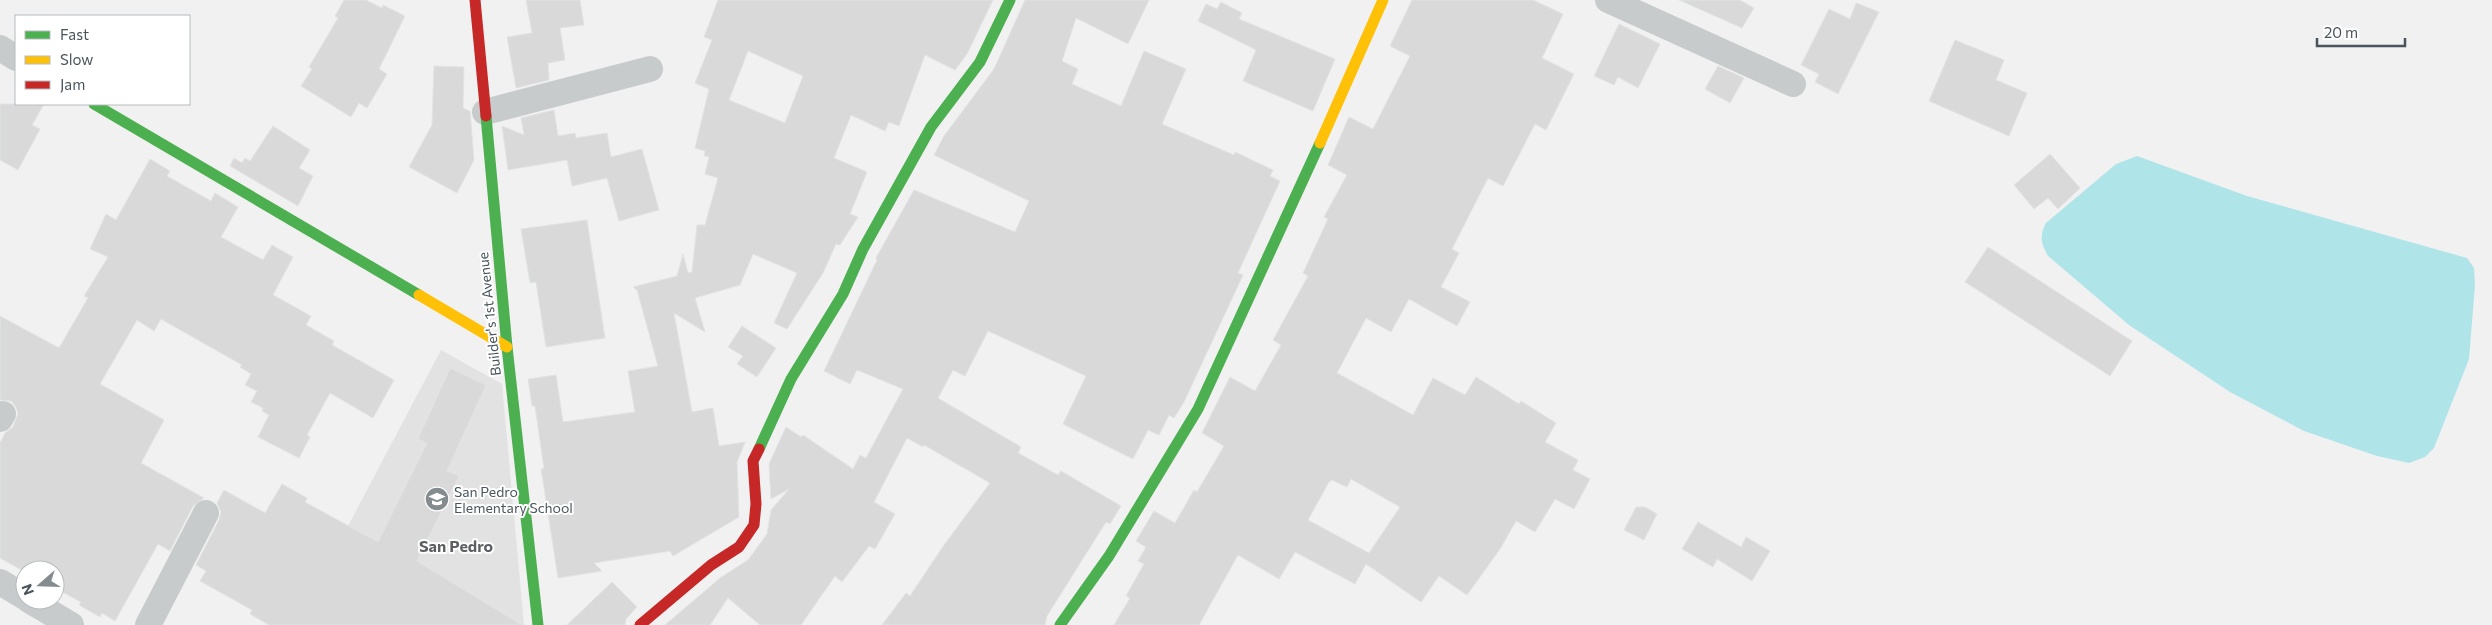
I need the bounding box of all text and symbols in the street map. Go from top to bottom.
legend [15,15,190,105]
scale bar [2317,15,2404,47]
text: 20 m [2324,23,2358,41]
text: Fast [60,25,89,43]
text: Slow [60,50,93,68]
text: Jam [60,75,85,93]
street label: Builder's 1st Avenue [474,251,504,377]
place label: San Pedro Elementary School [454,483,573,516]
school or university icon: San Pedro Elementary School [424,486,450,512]
district label: San Pedro [419,536,494,555]
north arrow [15,560,65,610]
text: N [18,582,37,597]

